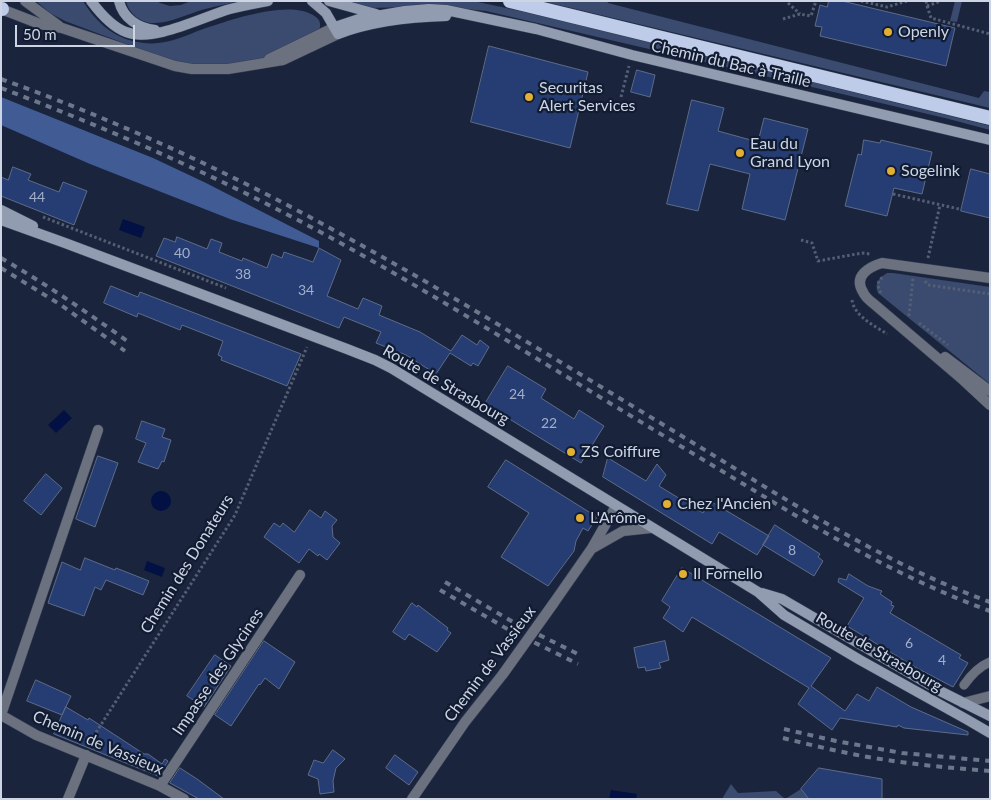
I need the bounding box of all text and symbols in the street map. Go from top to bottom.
scale bar [18,15,138,47]
place label: Openly [898,22,949,42]
text: 50 m [23,25,57,43]
marker: Openly [882,26,894,38]
street label: Chemin du Bac à Traille [649,36,813,92]
place label: Securitas Alert Services [539,78,636,116]
marker: Securitas Alert Services [523,91,535,103]
place label: Eau du Grand Lyon [750,134,830,172]
marker: Eau du Grand Lyon [734,147,746,159]
place label: Sogelink [901,161,960,181]
marker: Sogelink [885,165,897,177]
house number: 44 [29,189,45,205]
house number: 40 [174,245,190,261]
house number: 38 [235,266,251,282]
house number: 34 [298,282,314,298]
street label: Route de Strasbourg [379,341,513,429]
house number: 24 [509,386,525,402]
house number: 22 [541,415,557,431]
place label: ZS Coiffure [581,442,660,462]
marker: ZS Coiffure [565,446,577,458]
street label: Chemin des Donateurs [136,491,238,637]
place label: Chez l'Ancien [677,494,771,514]
marker: Chez l'Ancien [661,498,673,510]
place label: L'Arôme [590,508,646,528]
marker: L'Arôme [574,512,586,524]
house number: 8 [788,542,796,558]
place label: Il Fornello [693,564,762,584]
marker: Il Fornello [677,568,689,580]
street label: Chemin de Vassieux [440,602,540,726]
street label: Impasse des Glycines [169,605,267,739]
street label: Route de Strasbourg [812,608,946,696]
house number: 6 [905,635,913,651]
house number: 4 [938,652,946,668]
street label: Chemin de Vassieux [30,707,166,779]

